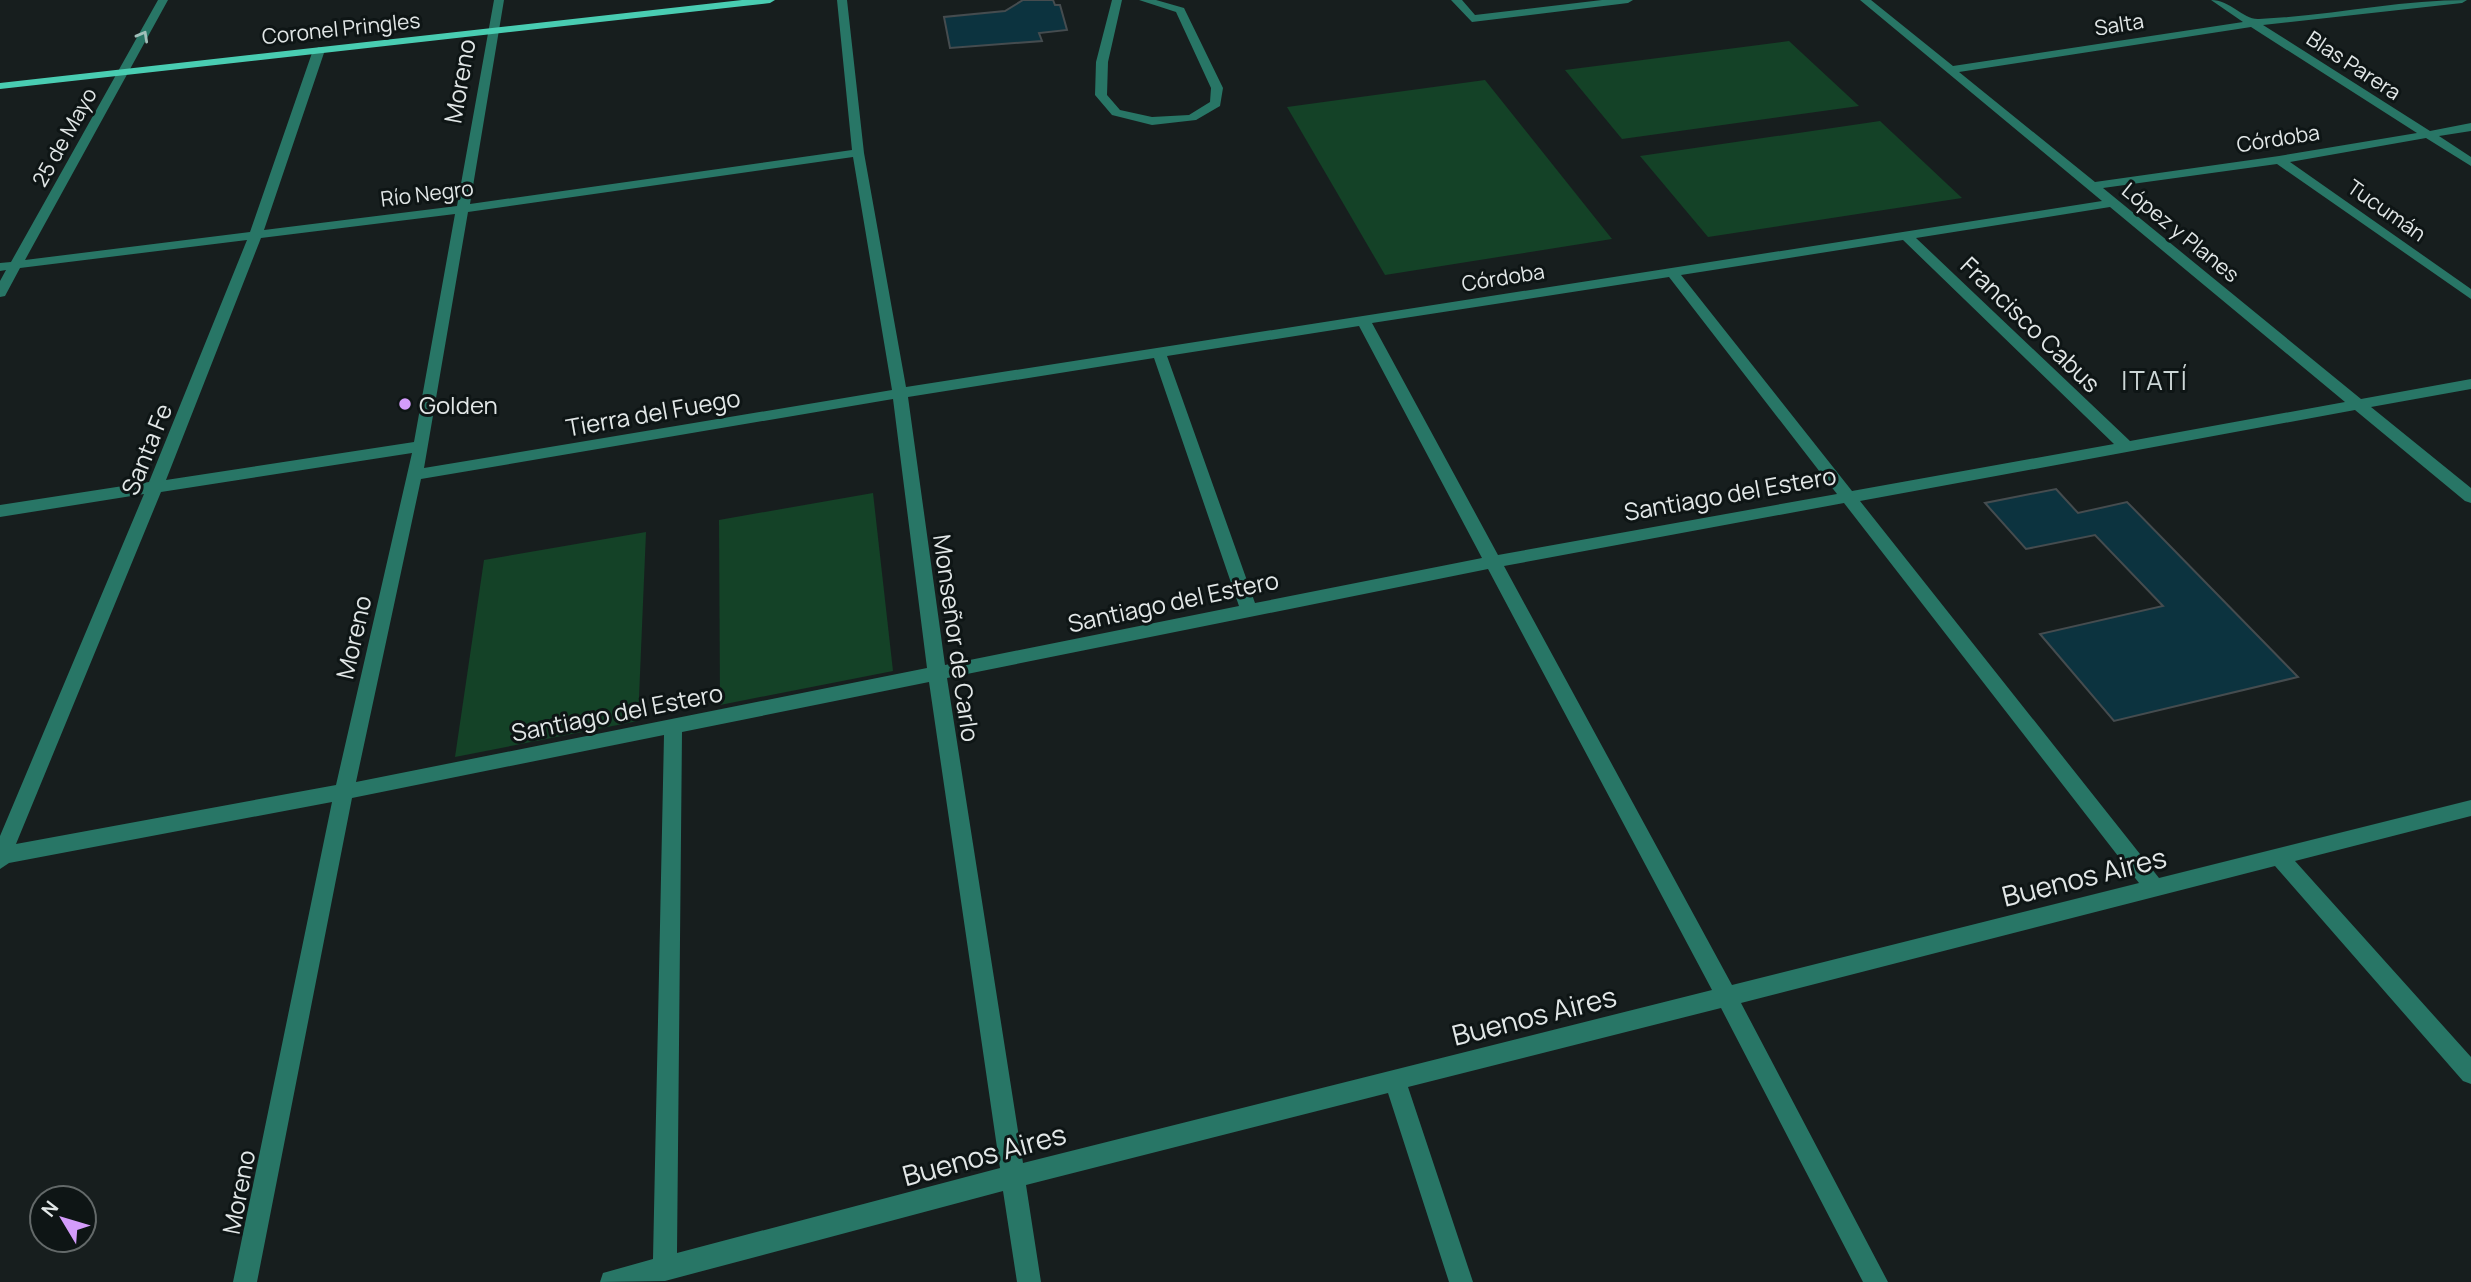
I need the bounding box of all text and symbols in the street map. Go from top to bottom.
street label: Coronel Pringles [260,6,422,50]
street label: Salta [2092,6,2146,42]
street label: Blas Parera [2302,24,2406,106]
one-way arrow [135,31,148,43]
street label: Moreno [435,36,483,126]
street label: 25 de Mayo [25,83,103,191]
street label: Córdoba [2234,118,2322,158]
street label: Río Negro [379,173,475,213]
street label: Tucumán [2342,173,2432,247]
street label: López y Planes [2116,176,2246,288]
street label: Francisco Cabus [1954,249,2108,399]
street label: Córdoba [1459,257,1547,297]
district label: ITATÍ [2121,362,2189,398]
street label: Tierra del Fuego [563,380,743,444]
place label: Golden [419,388,498,421]
marker: Golden [397,396,413,412]
street label: Santa Fe [113,398,179,500]
street label: Santiago del Estero [1621,458,1839,528]
street label: Monseñor de Carlo [926,532,988,744]
street label: Santiago del Estero [1064,563,1282,639]
street label: Moreno [327,592,379,682]
street label: Santiago del Estero [508,675,726,749]
street label: Buenos Aires [1998,837,2170,915]
street label: Buenos Aires [1448,976,1620,1054]
street label: Buenos Aires [898,1114,1070,1194]
street label: Moreno [214,1147,262,1237]
north arrow [28,1184,98,1254]
text: N [35,1195,64,1222]

